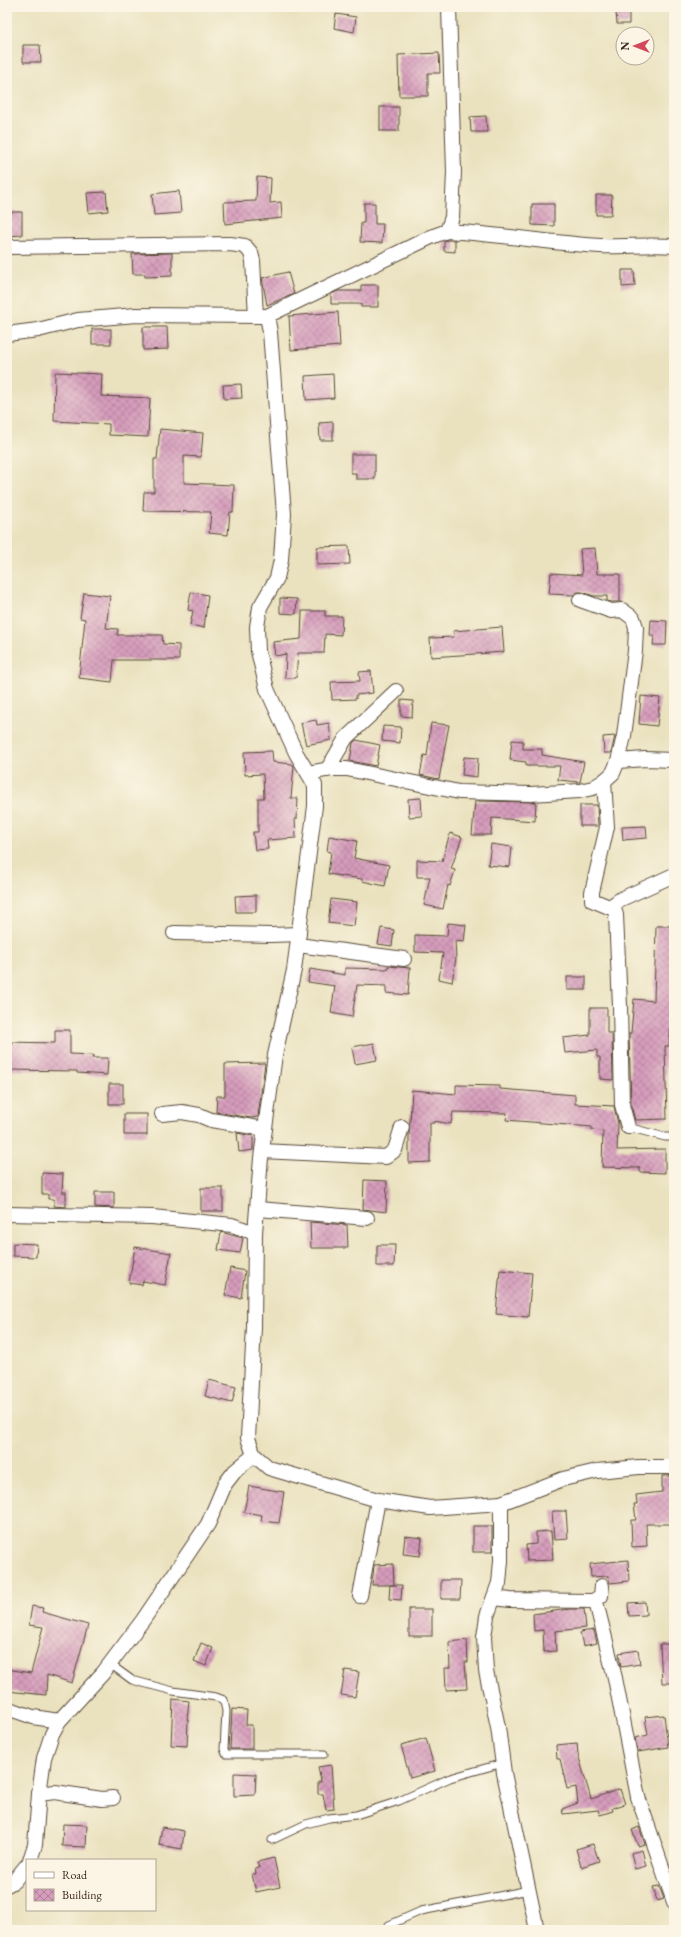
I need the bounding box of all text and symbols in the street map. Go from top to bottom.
north arrow [615,26,655,66]
text: N [618,41,632,50]
legend [26,1859,156,1911]
text: Road [62,1867,88,1883]
text: Building [62,1887,103,1903]

